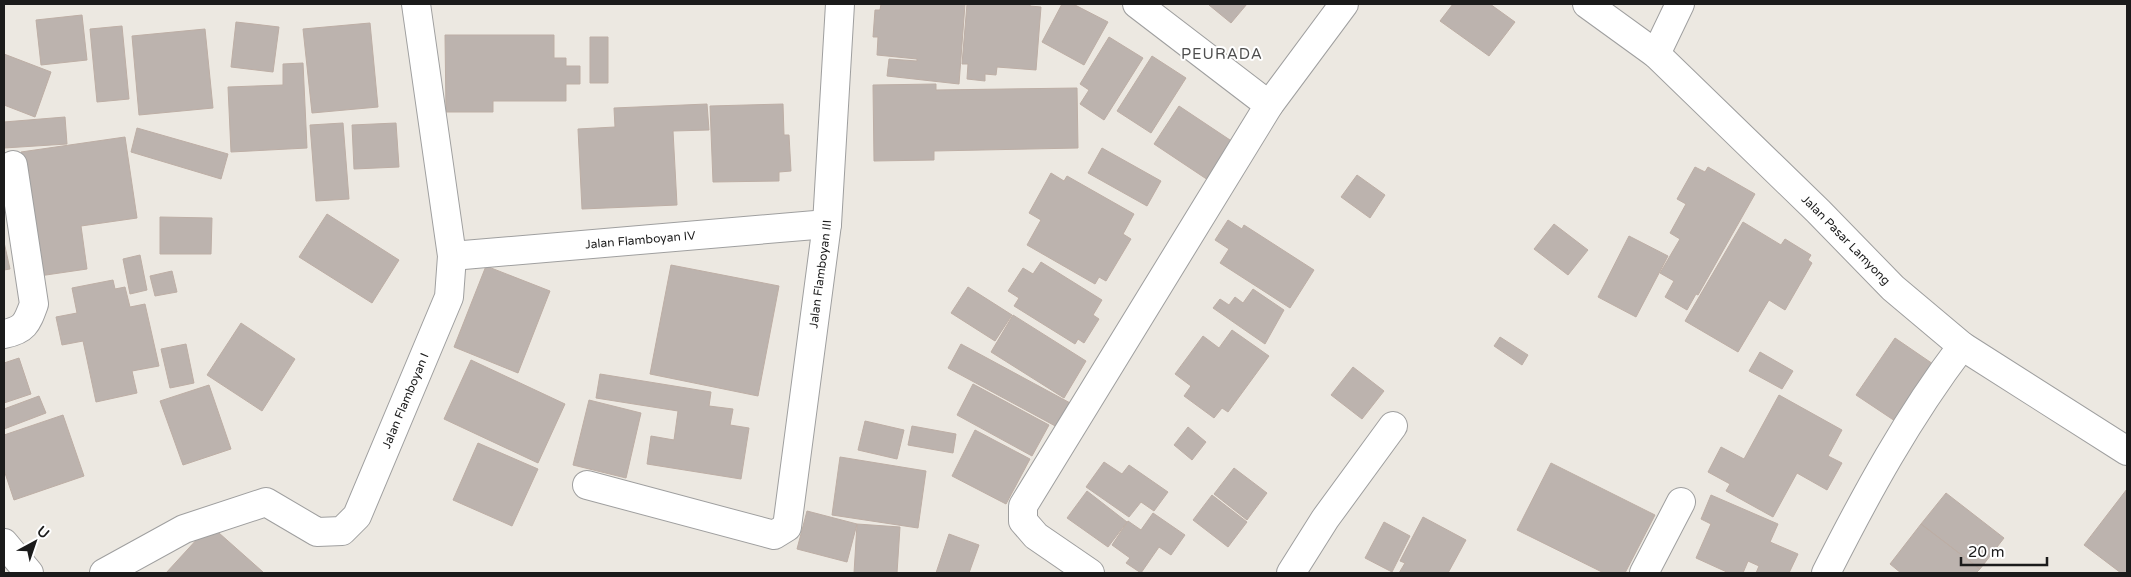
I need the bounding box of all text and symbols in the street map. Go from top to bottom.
district label: PEURADA [1181,45,1263,63]
street label: Jalan Pasar Lamyong [1799,192,1893,288]
street label: Jalan Flamboyan III [806,219,834,329]
street label: Jalan Flamboyan IV [585,228,697,252]
street label: Jalan Flamboyan I [379,351,432,451]
north arrow [10,517,60,567]
text: U [34,522,53,542]
scale bar [1961,534,2047,566]
text: 20 m [1968,543,2005,561]

